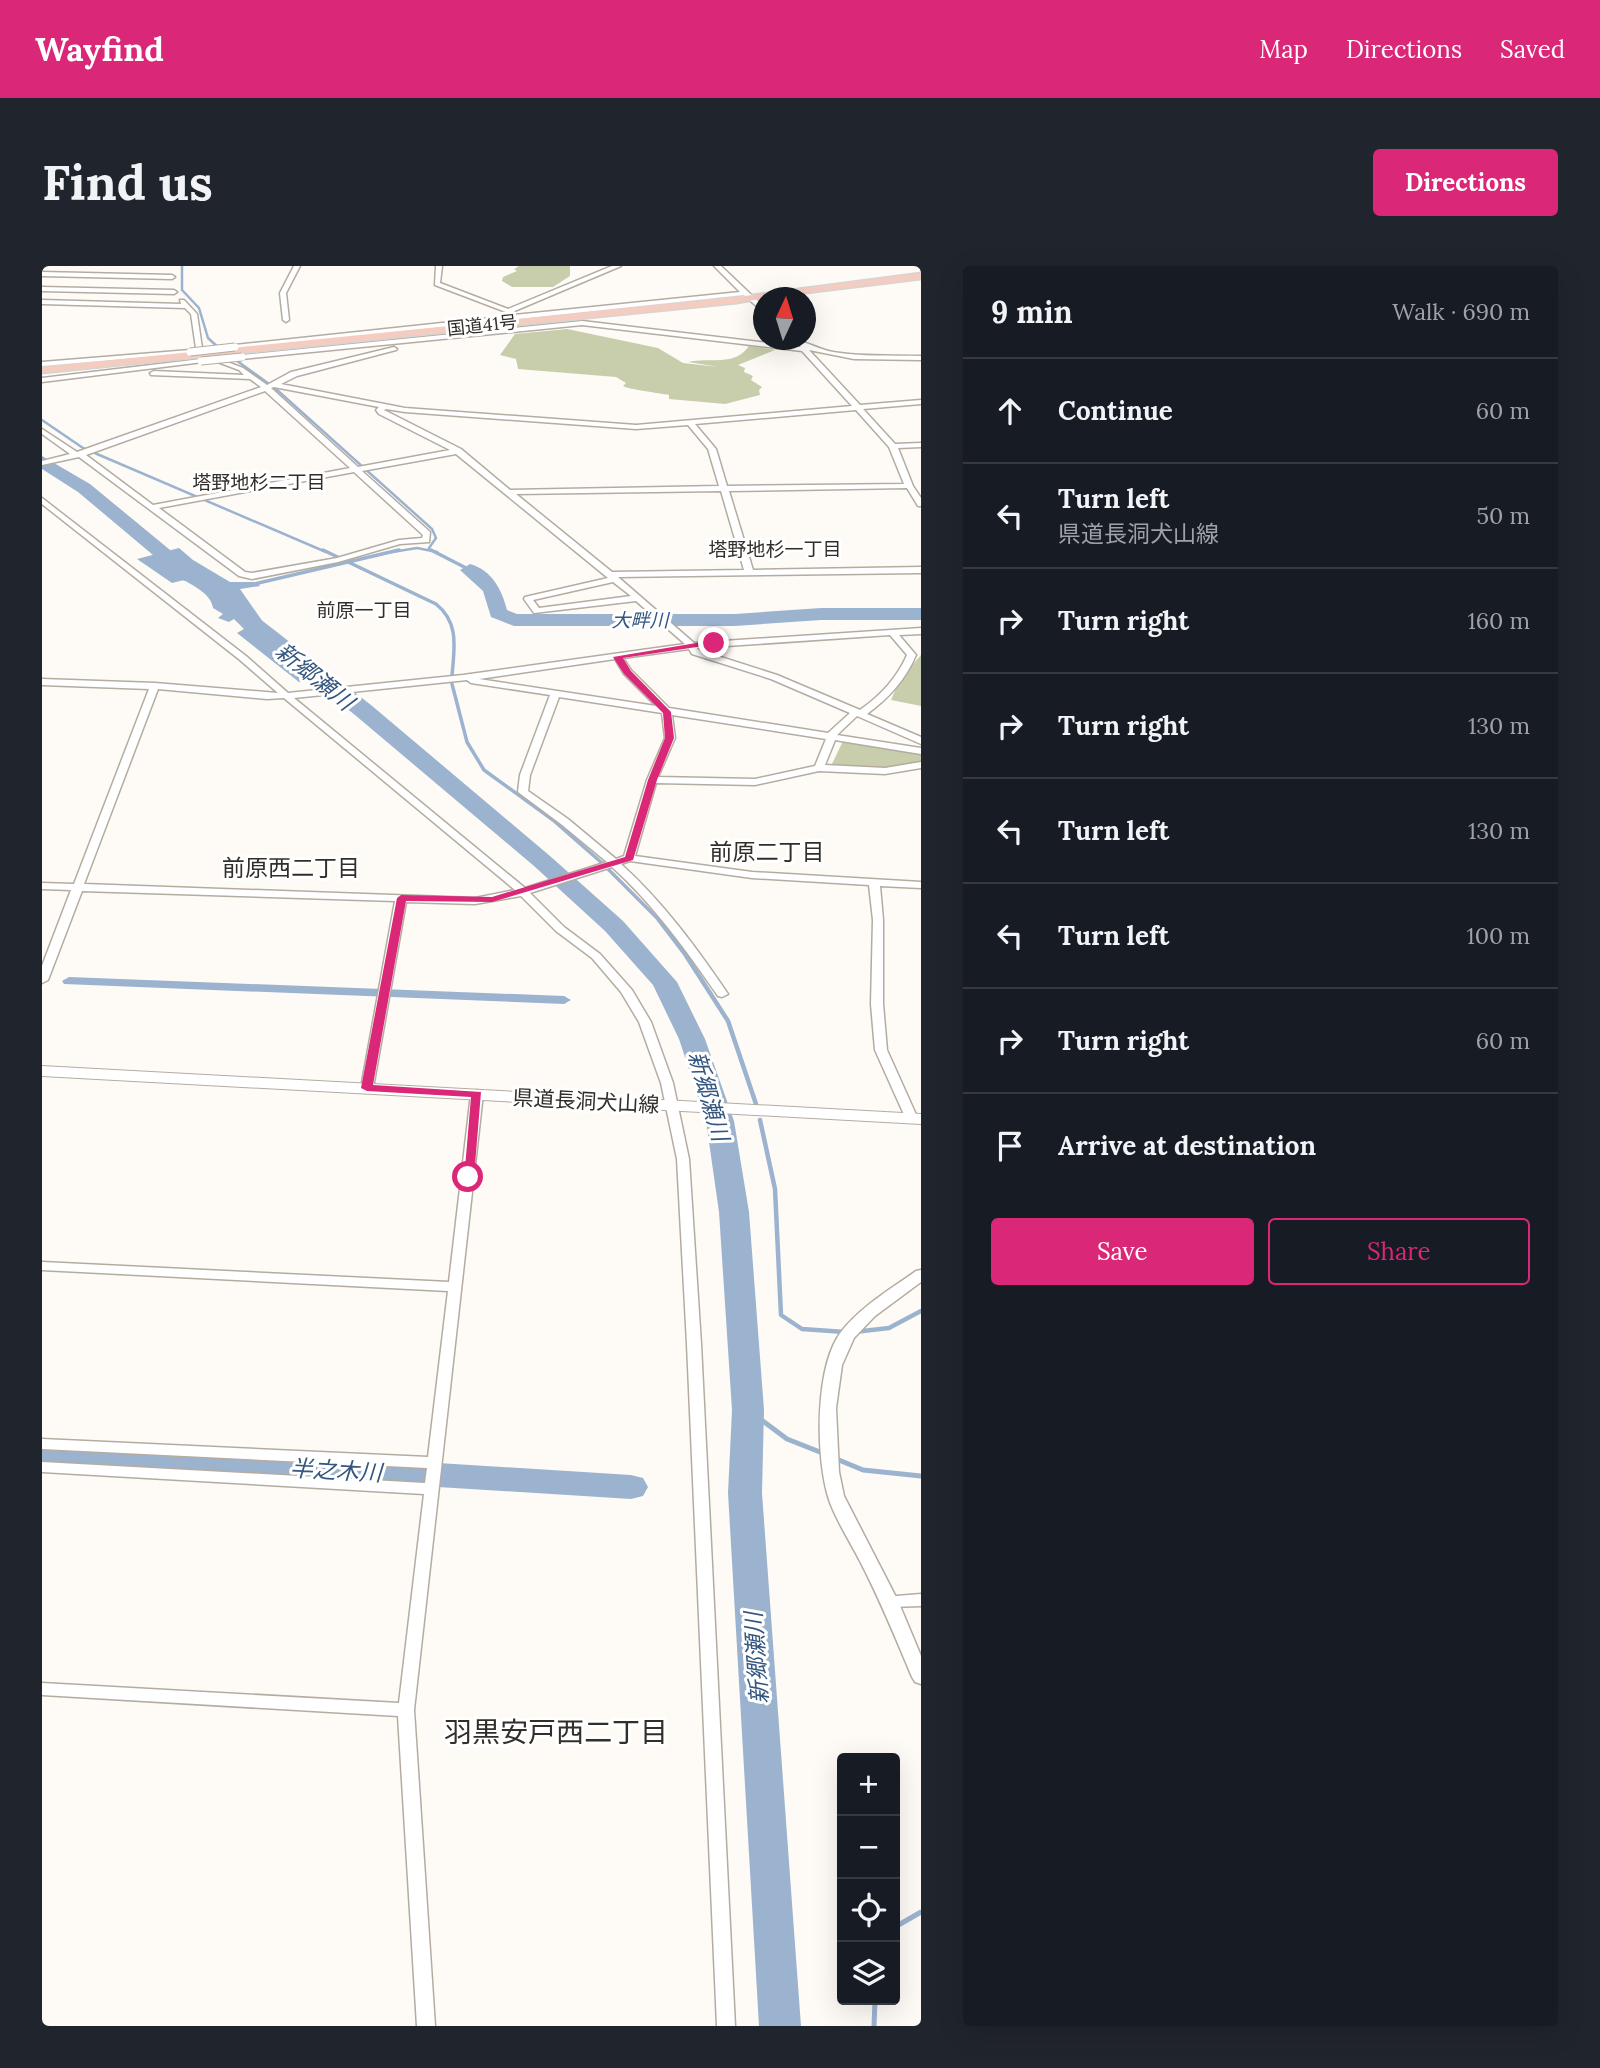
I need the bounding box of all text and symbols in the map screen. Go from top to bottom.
text: Wayfind [35,28,164,70]
text: Map [1259,34,1308,65]
text: Directions [1346,34,1462,65]
text: Saved [1500,34,1565,65]
button: Directions [1373,149,1558,216]
text: Find us [42,151,213,213]
north arrow [753,287,816,350]
text: 9 min [991,293,1073,331]
text: Walk · 690 m [1392,297,1530,326]
street label: 国道41号 [446,310,518,340]
icon: ahead [991,392,1029,430]
text: Continue [1058,394,1173,427]
text: 60 m [1476,396,1530,425]
district label: 塔野地杉二丁目 [192,470,326,494]
text: Turn left [1058,482,1169,515]
icon: left [991,497,1029,535]
text: 50 m [1477,501,1530,530]
text: 県道長洞犬山線 [1058,519,1219,548]
district label: 塔野地杉一丁目 [708,537,842,561]
district label: 前原一丁目 [316,598,412,622]
icon: right [991,602,1029,640]
text: Turn right [1058,604,1189,637]
text: 160 m [1467,606,1530,635]
water label: 大畔川 [611,608,670,632]
route end [698,627,729,658]
water label: 新郷瀬川 [270,636,362,718]
icon: right [991,707,1029,745]
text: Turn right [1058,709,1189,742]
text: 130 m [1468,711,1530,740]
icon: left [991,812,1029,850]
text: Turn left [1058,814,1169,847]
text: 130 m [1468,816,1530,845]
district label: 前原二丁目 [710,837,825,866]
district label: 前原西二丁目 [222,853,360,882]
icon: left [991,917,1029,955]
text: Turn left [1058,919,1169,952]
text: 100 m [1466,921,1530,950]
icon: right [991,1022,1029,1060]
text: Turn right [1058,1024,1189,1057]
text: 60 m [1476,1026,1530,1055]
water label: 新郷瀬川 [682,1048,736,1147]
street label: 県道長洞犬山線 [512,1084,660,1118]
icon: arrive [991,1127,1029,1165]
text: Arrive at destination [1058,1129,1316,1162]
route start [452,1161,483,1192]
button: Save [991,1218,1254,1285]
button: Share [1268,1218,1530,1285]
water label: 半之木川 [289,1453,386,1487]
water label: 新郷瀬川 [738,1608,774,1705]
district label: 羽黒安戸西二丁目 [444,1714,668,1750]
map controls [837,1753,900,2005]
button: + [837,1753,900,1816]
button: − [837,1816,900,1879]
button: locate [837,1879,900,1942]
button: layers [837,1942,900,2005]

